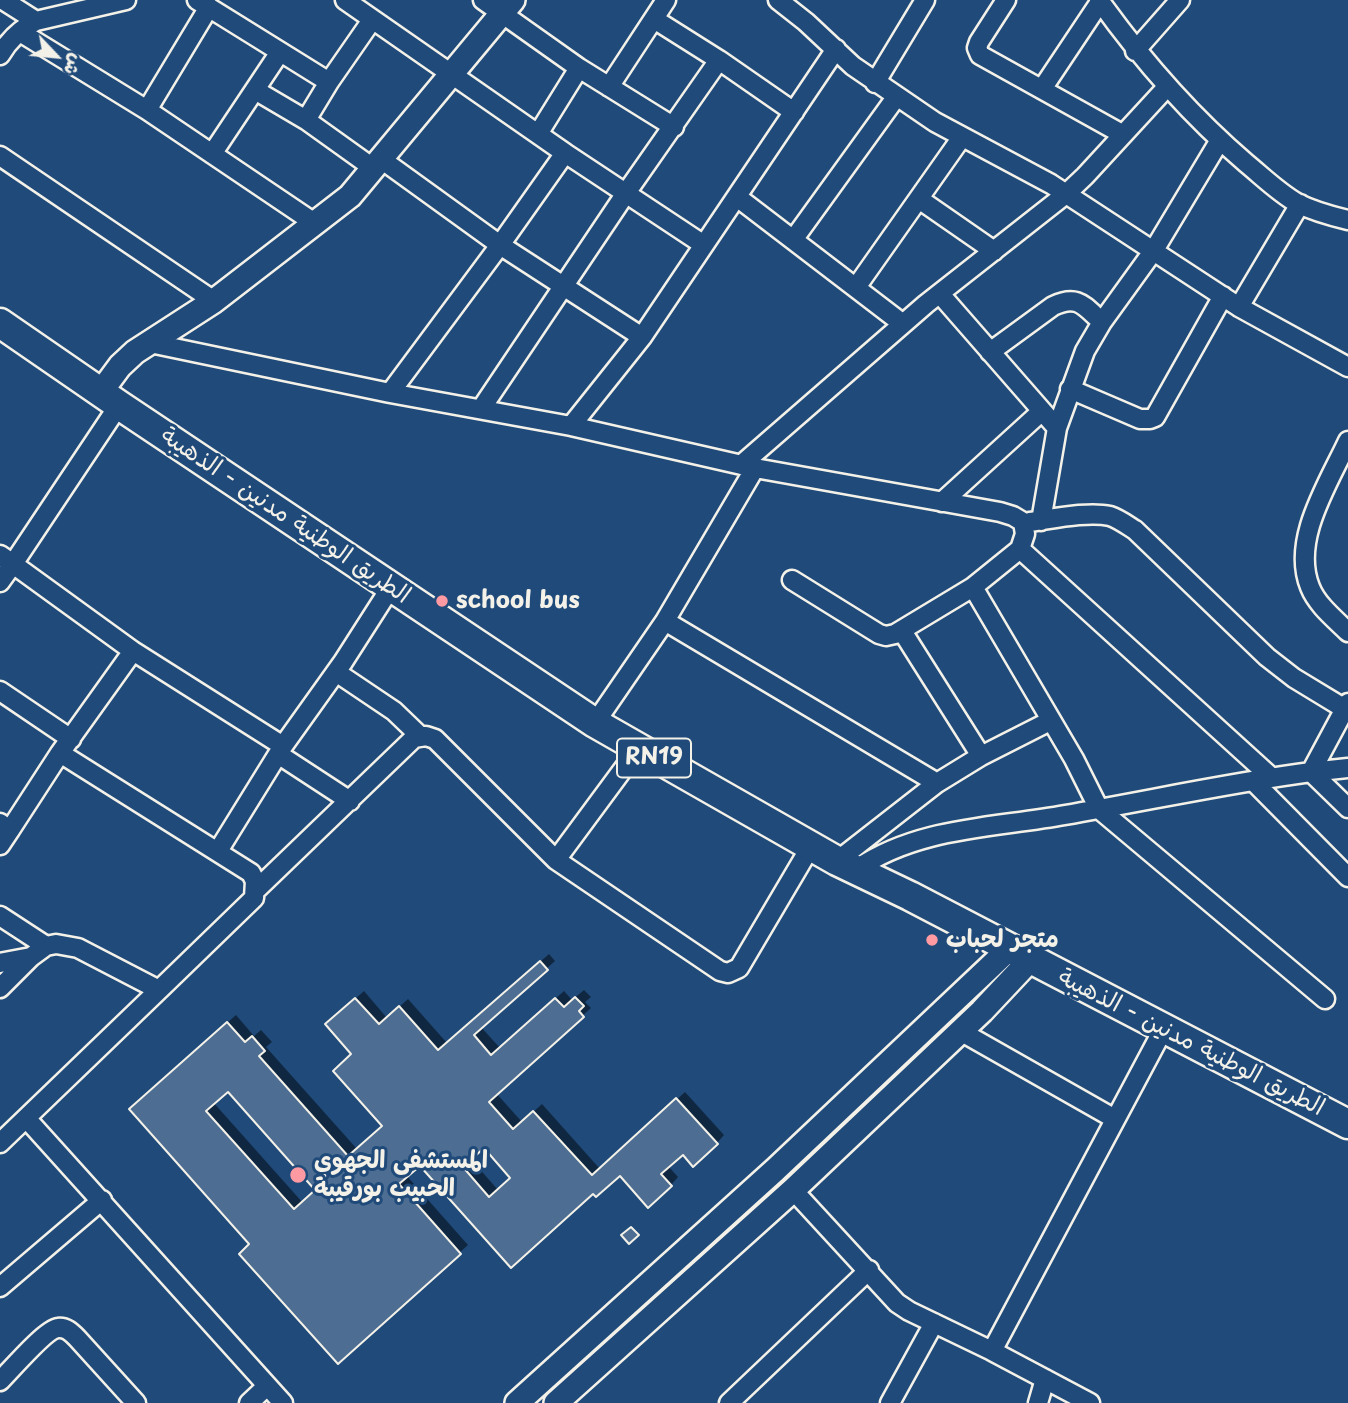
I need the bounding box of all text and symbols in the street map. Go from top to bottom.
north arrow [21,21,91,91]
text: ش [58,50,92,81]
street label: الطريق الوطنية مدنين - الذهيبة [155,421,415,611]
place label: school bus [456,587,580,615]
marker: school bus [434,593,450,609]
road number: RN19 [617,738,691,778]
place label: متجر لحباب [946,926,1059,954]
marker: متجر لحباب [924,932,940,948]
street label: الطريق الوطنية مدنين - الذهيبة [1053,963,1329,1123]
place label: المستشفى الجهوي الحبيب بورقيبة [314,1147,488,1203]
marker: المستشفى الجهوي الحبيب بورقيبة [288,1165,308,1185]

